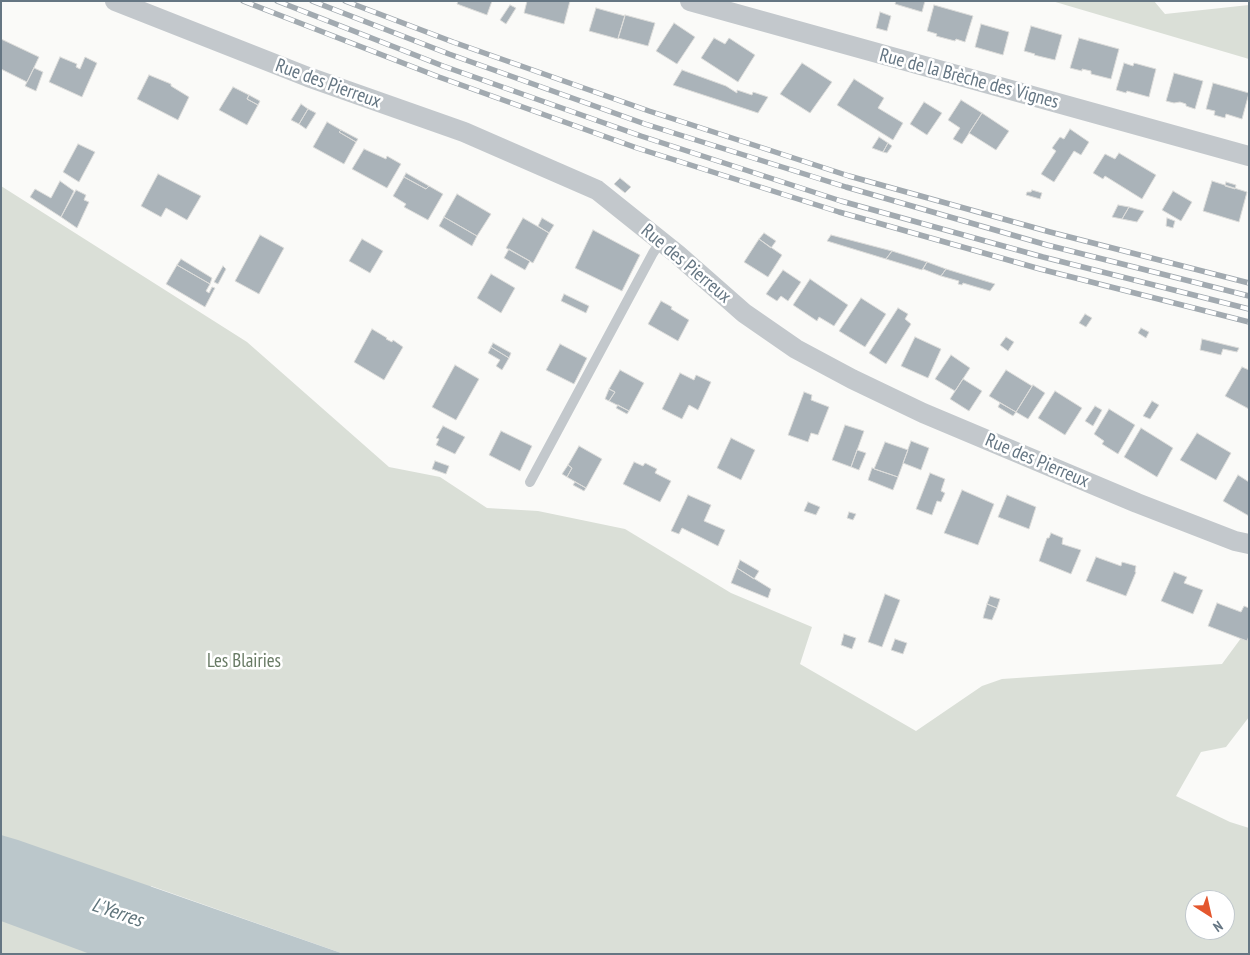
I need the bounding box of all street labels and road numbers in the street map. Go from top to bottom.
street label: Rue de la Brèche des Vignes [877,44,1061,114]
street label: Rue des Pierreux [272,54,384,114]
street label: Rue des Pierreux [636,220,736,308]
street label: Rue des Pierreux [982,429,1092,493]

